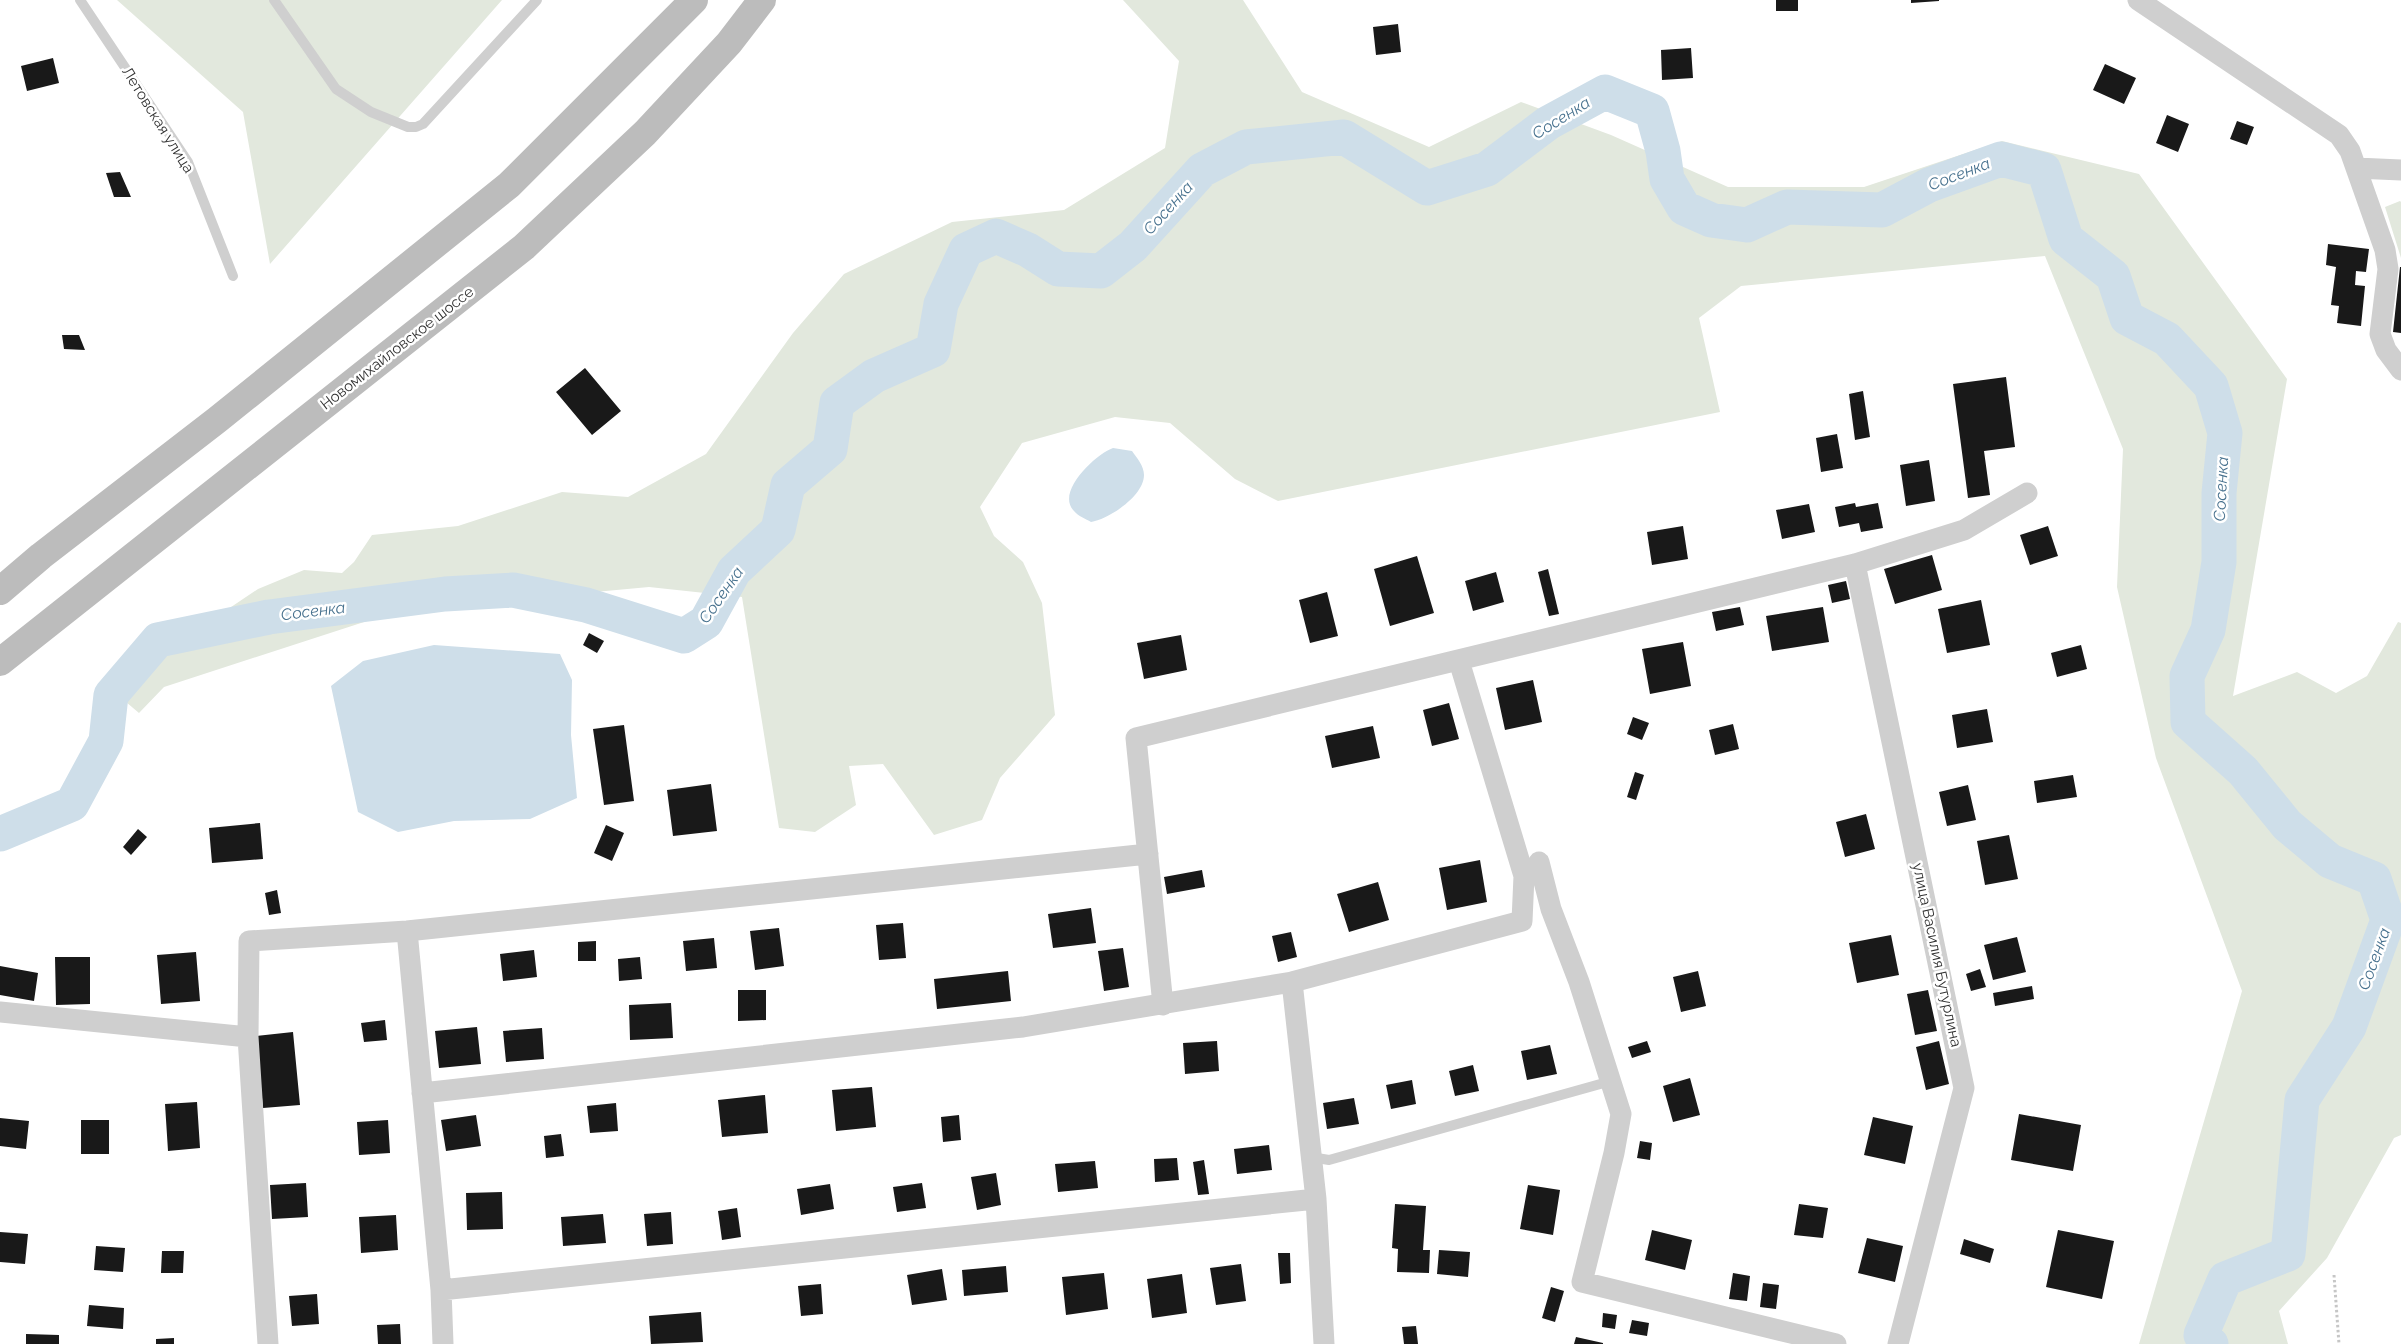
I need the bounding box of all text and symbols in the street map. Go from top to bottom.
street label: Летовская улица [118,64,198,176]
water label: Сосенка [1528,93,1594,143]
water label: Сосенка [1925,153,1993,194]
water label: Сосенка [1139,177,1197,238]
street label: Новомихайловское шоссе [317,282,477,413]
water label: Сосенка [2210,456,2232,522]
water label: Сосенка [695,563,748,627]
water label: Сосенка [280,598,347,624]
street label: улица Василия Бутурлина [1909,861,1965,1049]
water label: Сосенка [2354,925,2394,993]

